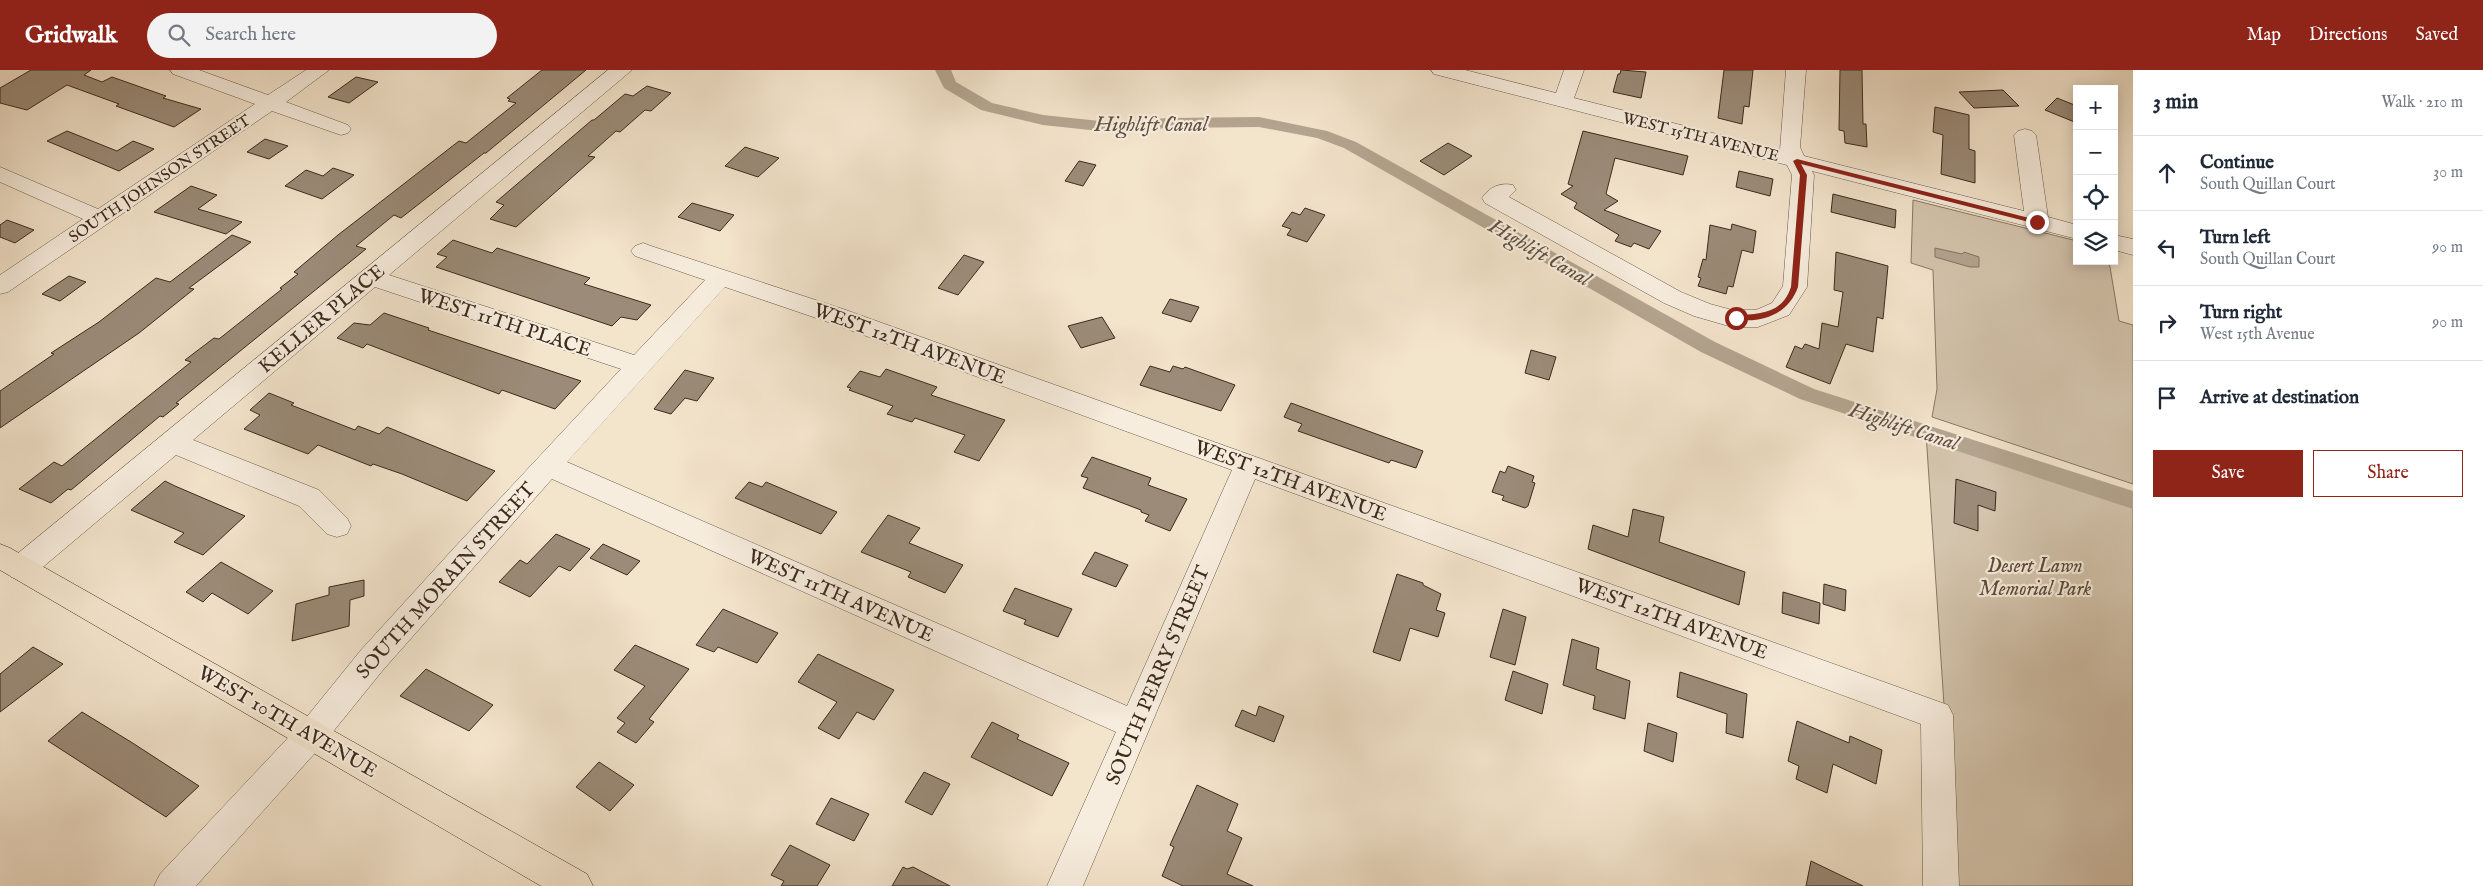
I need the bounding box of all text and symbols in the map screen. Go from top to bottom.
search box [147,13,497,58]
text: Gridwalk [25,20,117,51]
icon: search [165,21,193,49]
text: Search here [205,23,296,47]
text: Map [2247,24,2281,47]
text: Directions [2309,24,2387,47]
text: Saved [2415,24,2458,47]
map controls [2073,85,2118,265]
button: + [2073,85,2118,130]
text: 3 min [2153,89,2198,116]
text: Walk · 210 m [2381,93,2463,113]
street label: WEST 15TH AVENUE [1620,109,1781,167]
street label: SOUTH JOHNSON STREET [65,111,255,248]
water label: Highlift Canal [1093,112,1210,139]
button: − [2073,130,2118,175]
text: Continue [2200,151,2274,175]
icon: ahead [2153,159,2181,187]
text: 30 m [2433,163,2463,183]
button: locate [2073,175,2118,220]
text: South Quillan Court [2200,175,2336,195]
route end [2026,211,2049,234]
water label: Highlift Canal [1483,213,1597,294]
button: layers [2073,220,2118,265]
text: Turn left [2200,226,2271,250]
icon: left [2153,234,2181,262]
text: 90 m [2432,238,2463,258]
text: South Quillan Court [2200,250,2336,270]
street label: KELLER PLACE [254,259,390,379]
street label: WEST 11TH PLACE [415,284,594,363]
street label: WEST 12TH AVENUE [810,298,1009,391]
text: Turn right [2200,301,2282,325]
route start [1725,307,1748,330]
icon: right [2153,309,2181,337]
text: 90 m [2432,313,2463,333]
text: West 15th Avenue [2200,325,2315,345]
icon: arrive [2153,384,2181,412]
text: Arrive at destination [2200,386,2359,410]
water label: Highlift Canal [1845,397,1964,458]
street label: WEST 12TH AVENUE [1191,435,1390,528]
button: Save [2153,450,2303,497]
button: Share [2313,450,2463,497]
street label: SOUTH MORAIN STREET [351,477,541,684]
street label: WEST 11TH AVENUE [744,544,937,649]
park label: Desert Lawn Memorial Park [1979,554,2091,602]
street label: SOUTH PERRY STREET [1101,562,1216,789]
street label: WEST 12TH AVENUE [1572,573,1771,666]
street label: WEST 10TH AVENUE [193,661,382,784]

